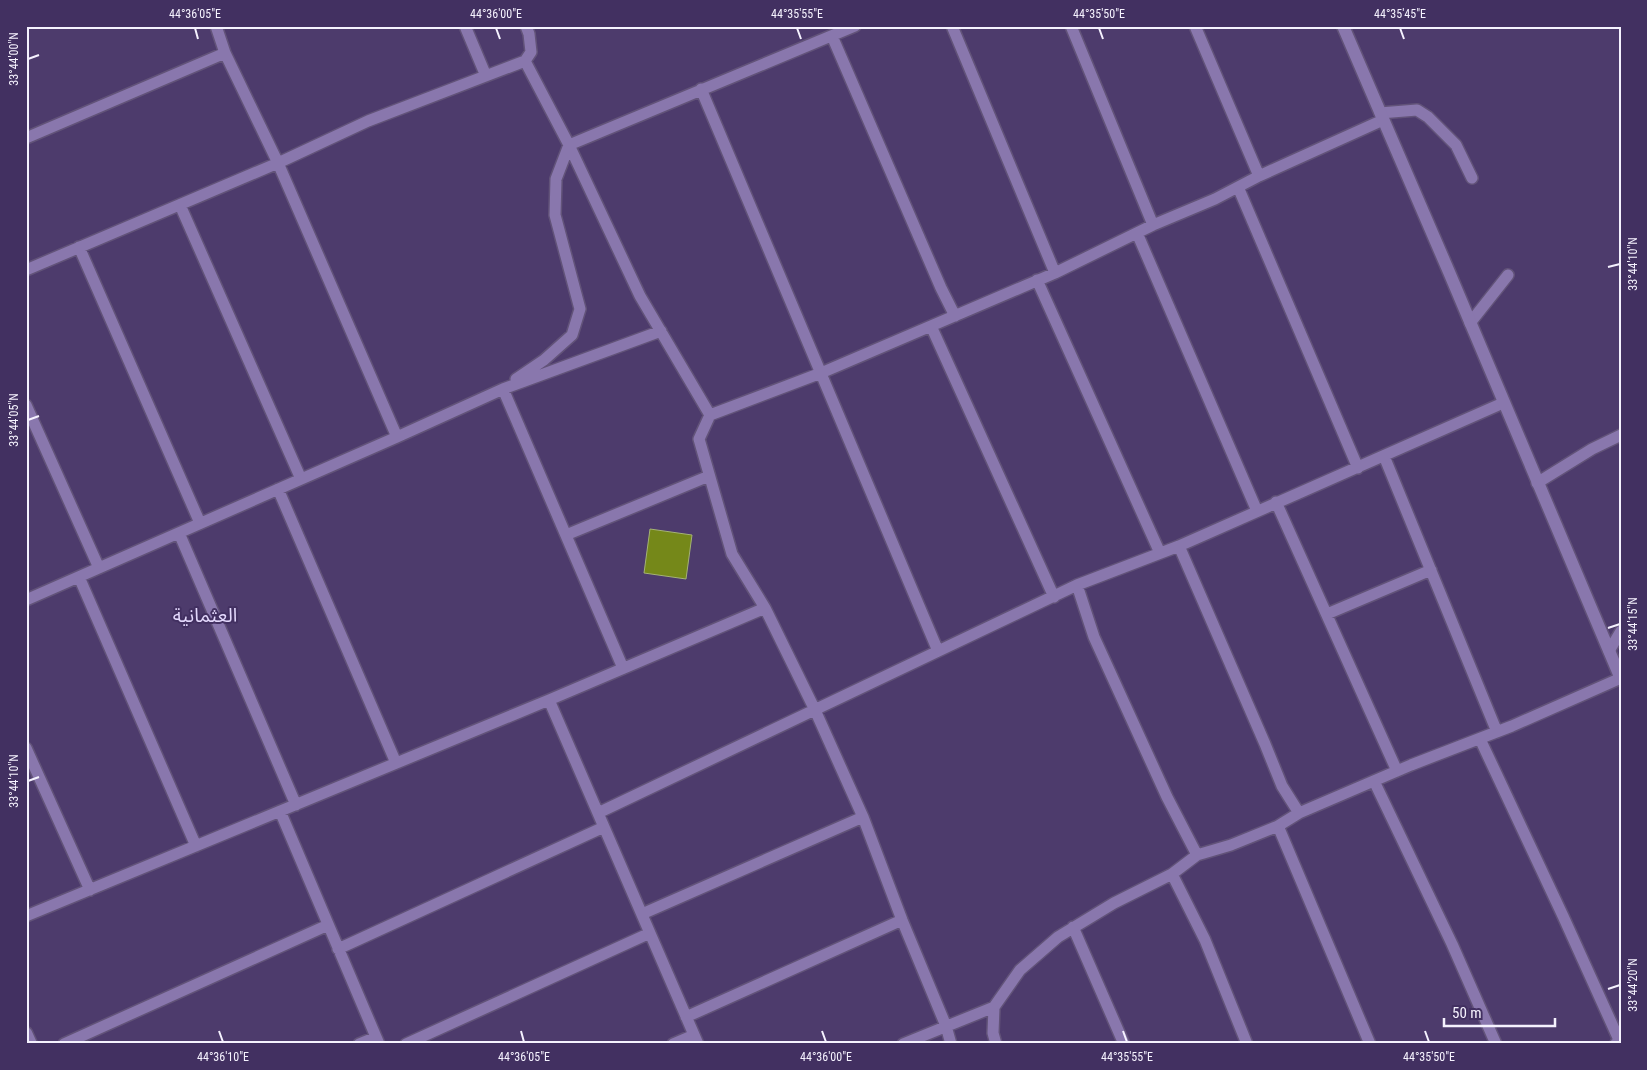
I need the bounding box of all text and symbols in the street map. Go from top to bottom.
text: 44°36'05"E [169,7,221,21]
text: 44°36'00"E [470,7,522,21]
text: 44°35'55"E [771,7,823,21]
text: 44°35'50"E [1073,7,1125,21]
text: 44°35'45"E [1374,7,1426,21]
text: 33°44'00"N [7,32,21,86]
text: 33°44'10"N [1626,237,1640,291]
text: 33°44'05"N [7,393,21,447]
text: 33°44'15"N [1626,597,1640,651]
district label: العثمانية [173,604,237,627]
text: 33°44'10"N [7,754,21,808]
text: 33°44'20"N [1626,958,1640,1012]
scale bar [1444,995,1556,1027]
text: 50 m [1452,1004,1482,1022]
text: 44°36'10"E [197,1050,249,1064]
text: 44°36'05"E [498,1050,550,1064]
text: 44°36'00"E [800,1050,852,1064]
text: 44°35'55"E [1101,1050,1153,1064]
text: 44°35'50"E [1403,1050,1455,1064]

